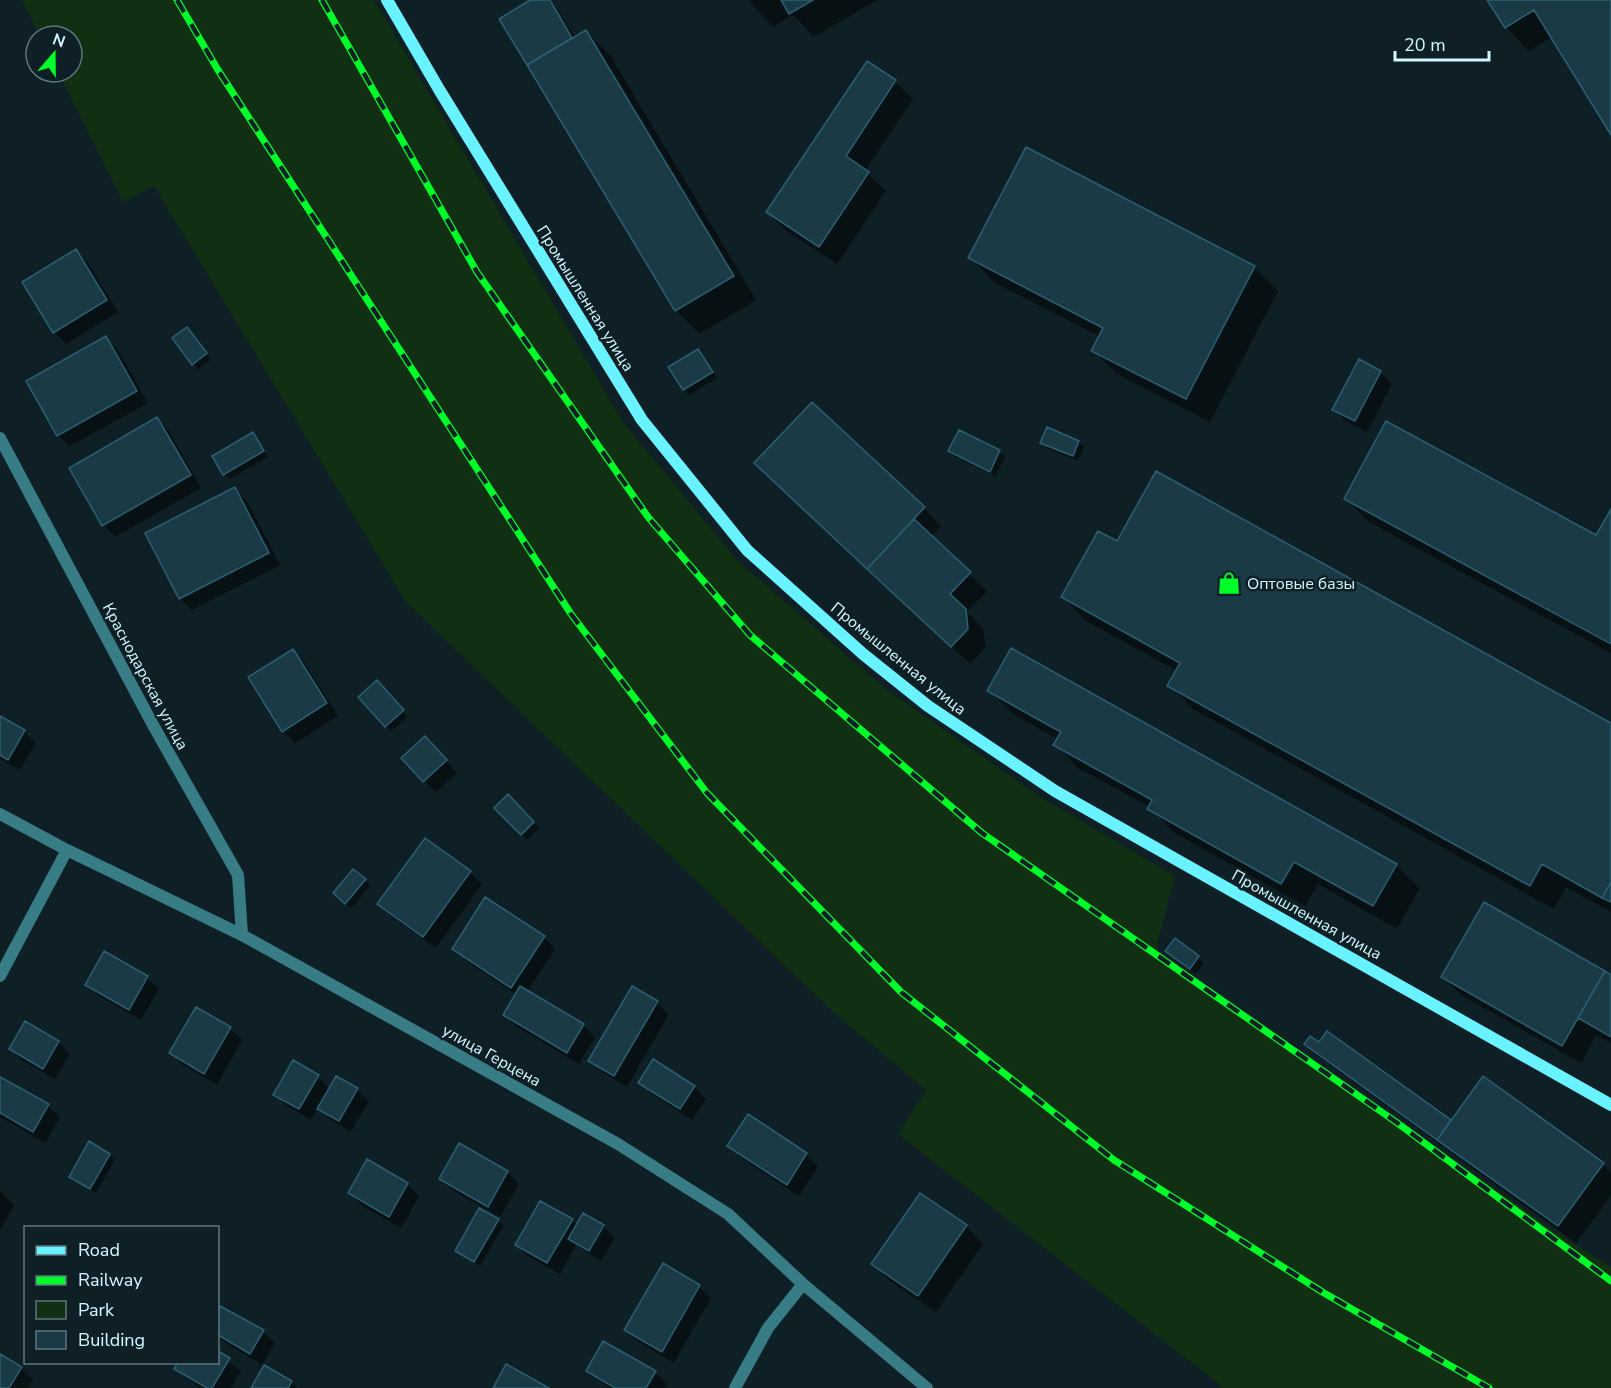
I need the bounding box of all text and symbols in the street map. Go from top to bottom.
north arrow [24,24,84,84]
scale bar [1395,24,1490,62]
text: N [49,28,68,53]
text: 20 m [1404,33,1446,57]
street label: Промышленная улица [531,221,639,376]
shop icon: Оптовые базы [1216,570,1242,596]
place label: Оптовые базы [1247,573,1355,595]
street label: Промышленная улица [826,597,971,720]
street label: Краснодарская улица [97,599,193,754]
street label: Промышленная улица [1228,864,1385,965]
street label: улица Герцена [438,1020,545,1092]
legend [24,1226,219,1364]
text: Road [78,1238,120,1262]
text: Railway [78,1268,143,1292]
text: Park [78,1298,115,1322]
text: Building [78,1328,145,1352]

